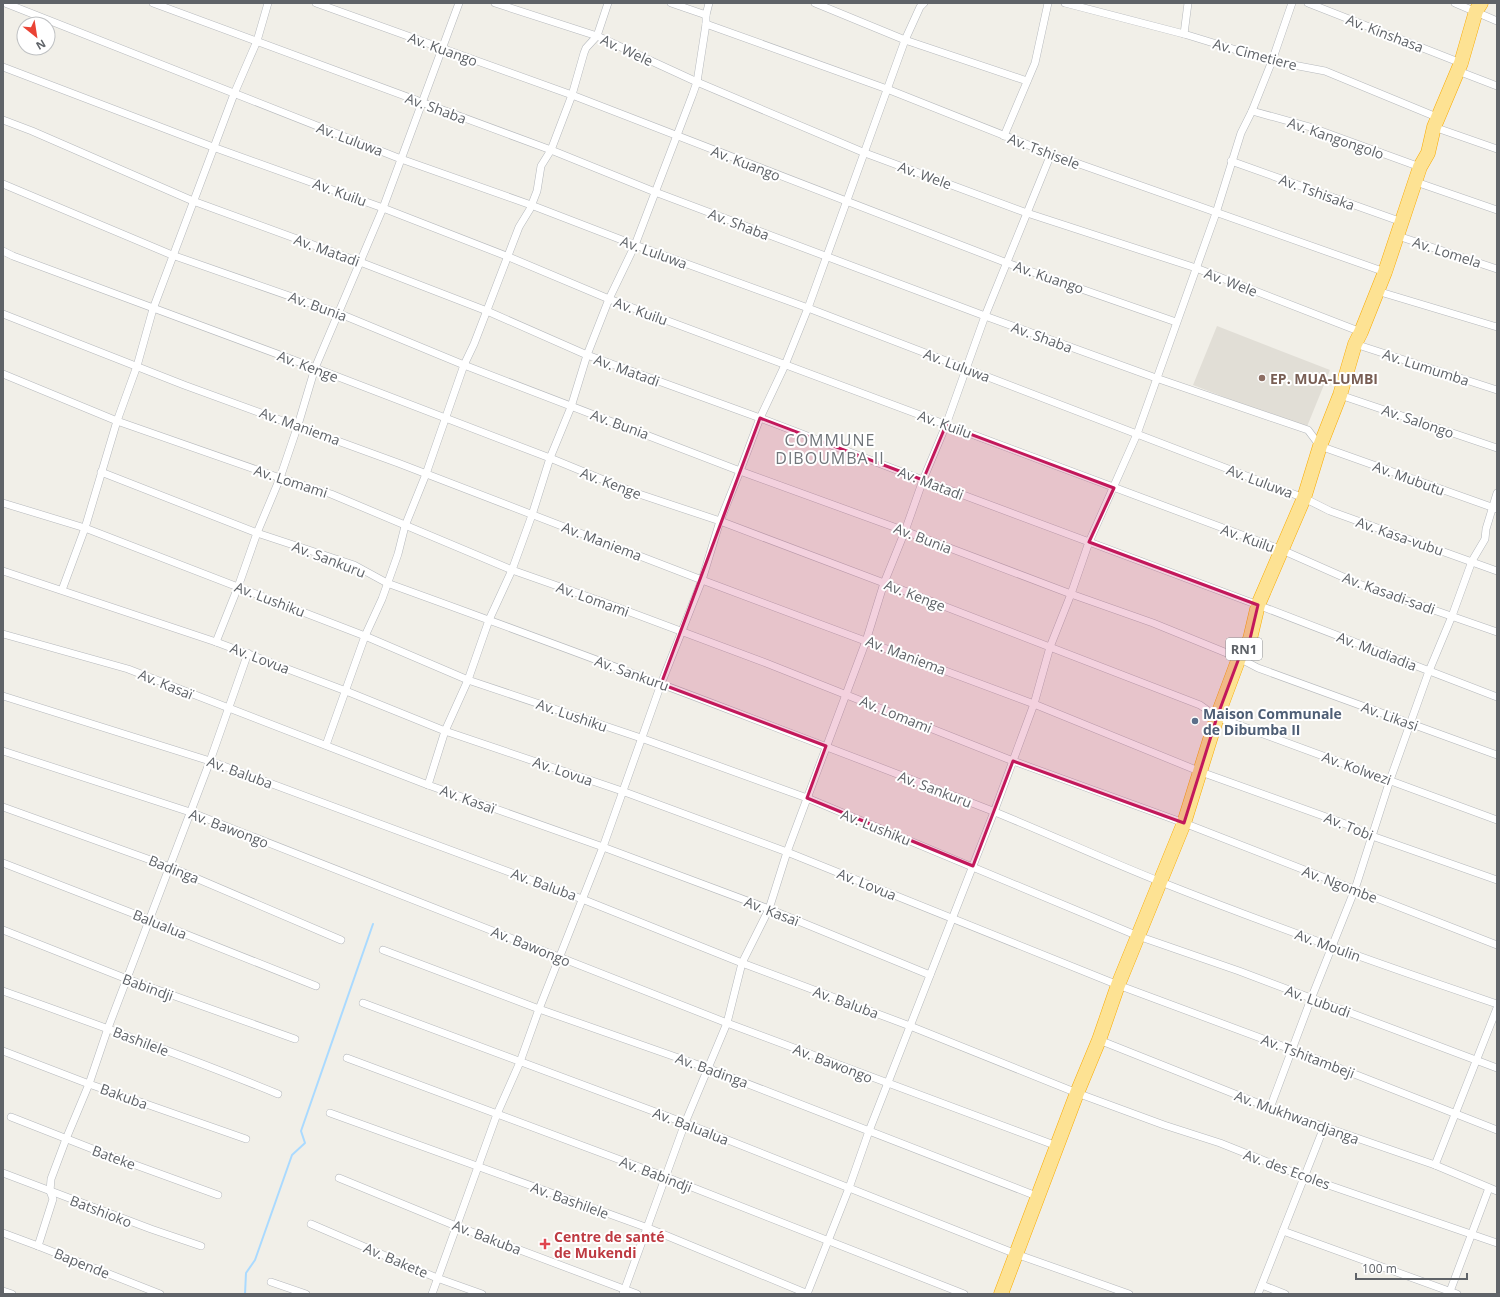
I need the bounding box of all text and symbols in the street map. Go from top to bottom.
street label: Av. Kinshasa [1344,10,1426,56]
north arrow [16,16,56,56]
street label: Av. Kuango [406,28,480,70]
street label: Av. Wele [598,30,656,70]
street label: Av. Cimetiere [1211,34,1299,74]
text: N [34,36,49,54]
street label: Av. Shaba [403,88,469,128]
street label: Av. Kangongolo [1285,113,1387,163]
street label: Av. Luluwa [314,118,386,160]
street label: Av. Tshisele [1005,129,1083,173]
street label: Av. Kuango [709,141,783,185]
street label: Av. Wele [896,157,954,193]
street label: Av. Tshisaka [1277,170,1357,214]
street label: Av. Kuilu [310,173,370,211]
street label: Av. Shaba [706,204,772,244]
street label: Av. Matadi [292,229,362,271]
street label: Av. Luluwa [618,231,690,273]
street label: Av. Lomela [1410,232,1484,272]
street label: Av. Kuango [1012,256,1086,298]
street label: Av. Wele [1202,263,1260,301]
street label: Av. Bunia [286,287,350,325]
street label: Av. Kuilu [611,292,671,330]
street label: Av. Shaba [1009,317,1075,357]
street label: Av. Luluwa [921,344,993,386]
street label: Av. Lumumba [1380,344,1472,390]
street label: Av. Kenge [275,346,341,386]
street label: Av. Matadi [592,349,662,391]
place label: EP. MUA-LUMBI [1270,369,1378,388]
marker: EP. MUA-LUMBI [1257,373,1267,383]
street label: Av. Salongo [1379,400,1457,442]
street label: Av. Maniema [257,403,343,449]
street label: Av. Bunia [588,405,652,443]
street label: Av. Kuilu [915,405,975,443]
district label: COMMUNE DIBOUMBA II [775,429,885,469]
street label: Av. Mubutu [1370,456,1448,500]
street label: Av. Lomami [252,460,330,502]
street label: Av. Luluwa [1224,460,1296,502]
street label: Av. Matadi [896,462,966,504]
street label: Av. Kenge [578,463,644,503]
street label: Av. Kasa-vubu [1354,512,1446,560]
street label: Av. Maniema [559,517,645,565]
street label: Av. Bunia [891,518,955,558]
street label: Av. Kuilu [1218,519,1278,557]
street label: Av. Sankuru [289,536,369,582]
street label: Av. Kasadi-sadi [1340,567,1438,619]
street label: Av. Kenge [882,575,948,615]
street label: Av. Lushiku [232,577,308,621]
street label: Av. Lomami [554,577,632,621]
street label: Av. Mudiadia [1334,627,1420,675]
street label: Av. Maniema [863,631,949,679]
street label: Av. Lovua [228,638,292,678]
road number: RN1 [1226,638,1262,660]
street label: Av. Sankuru [592,651,672,695]
street label: Av. Kasaï [136,664,197,704]
street label: Av. Lomami [857,691,935,737]
street label: Av. Lushiku [534,694,610,736]
street label: Av. Likasi [1359,697,1421,735]
place label: Maison Communale de Dibumba II [1203,704,1342,739]
marker: Maison Communale de Dibumba II [1190,716,1200,726]
street label: Av. Kolwezi [1320,747,1394,789]
street label: Av. Baluba [205,751,275,793]
street label: Av. Lovua [530,752,596,790]
street label: Av. Sankuru [895,766,975,812]
street label: Av. Kasaï [438,780,499,818]
street label: Av. Bawongo [186,804,272,852]
street label: Av. Lushiku [838,804,914,850]
street label: Av. Tobi [1322,808,1376,844]
street label: Badinga [146,850,202,888]
street label: Av. Ngombe [1300,861,1380,907]
street label: Av. Baluba [509,863,579,905]
street label: Av. Lovua [835,864,899,904]
street label: Av. Kasaï [742,892,803,930]
street label: Balualua [130,905,190,943]
street label: Av. Bawongo [489,921,573,971]
street label: Av. Moulin [1293,924,1363,966]
street label: Babindji [120,969,176,1005]
street label: Av. Lubudi [1283,980,1353,1022]
street label: Av. Baluba [811,981,881,1023]
street label: Bashilele [110,1022,172,1060]
street label: Av. Tshitambeji [1258,1029,1358,1083]
street label: Av. Bawongo [790,1039,876,1087]
street label: Av. Badinga [673,1048,751,1092]
street label: Bakuba [98,1079,150,1113]
street label: Av. Mukhwandjanga [1232,1086,1362,1148]
street label: Av. Balualua [650,1103,732,1149]
street label: Bateke [90,1140,138,1174]
street label: Av. des Ecoles [1241,1145,1333,1194]
street label: Av. Babindji [617,1151,695,1197]
street label: Av. Bashilele [528,1177,612,1223]
street label: Batshioko [67,1191,135,1231]
street label: Av. Bakuba [450,1215,524,1259]
place label: Centre de santé de Mukendi [554,1227,664,1262]
street label: Av. Bakete [361,1238,431,1282]
marker: Centre de santé de Mukendi [539,1238,551,1250]
street label: Bapende [51,1243,113,1283]
scale bar [1356,1255,1467,1281]
text: 100 m [1362,1260,1397,1277]

